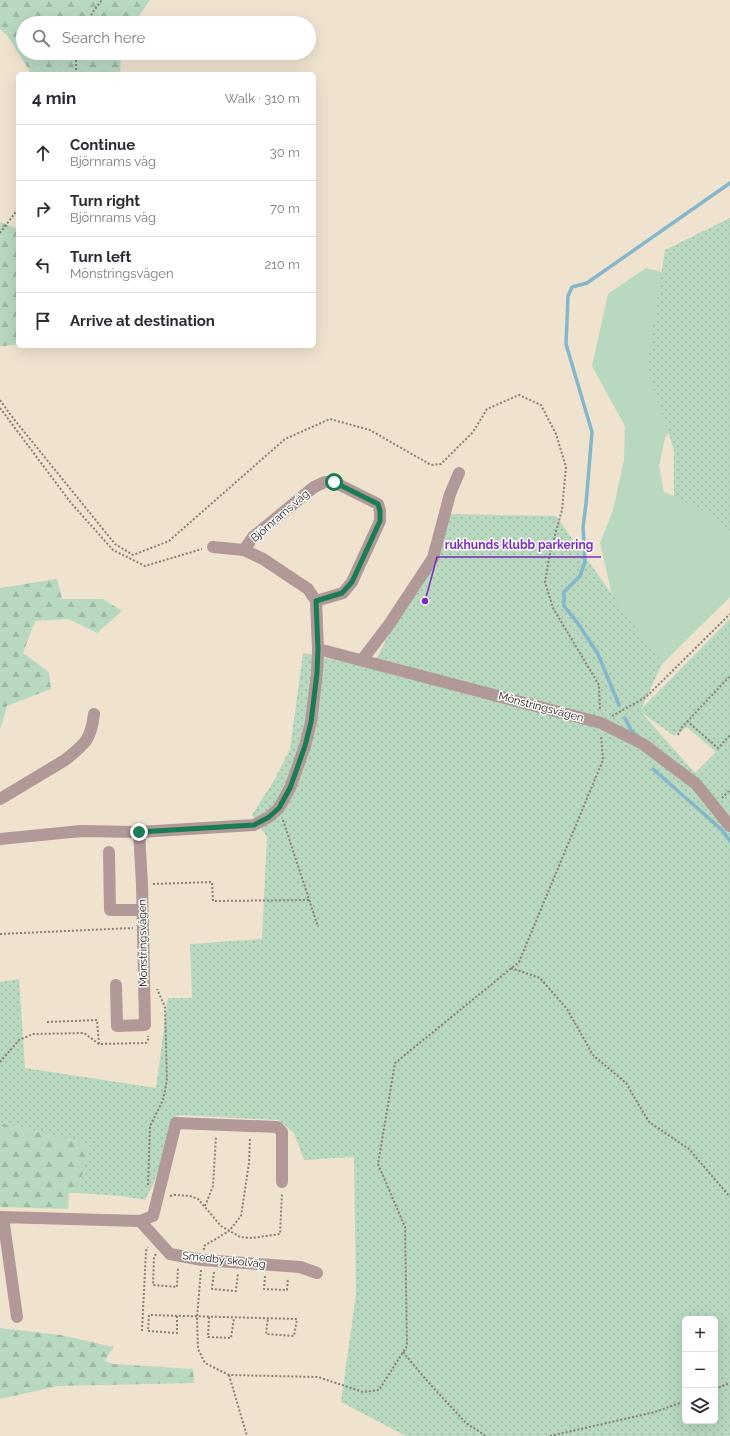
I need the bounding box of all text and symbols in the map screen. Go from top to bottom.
search box [16,16,316,60]
icon: search [30,27,52,49]
text: Search here [62,29,145,47]
text: 4 min [32,88,76,108]
text: Walk · 310 m [225,91,300,106]
text: Continue [70,136,135,154]
icon: ahead [32,142,54,164]
text: 30 m [270,145,300,160]
text: Björnrams väg [70,154,156,169]
text: Turn right [70,192,140,210]
icon: right [32,198,54,220]
text: 70 m [270,201,300,216]
text: Björnrams väg [70,210,156,225]
text: Turn left [70,248,131,266]
icon: left [32,254,54,276]
text: 210 m [264,257,300,272]
text: Mönstringsvägen [70,266,173,281]
icon: arrive [32,310,54,332]
text: Arrive at destination [70,312,215,330]
route start [325,473,343,491]
street label: Björnrams väg [248,487,312,545]
callout: rukhunds klubb parkering [437,533,601,557]
text: rukhunds klubb parkering [445,538,593,552]
street label: Mönstringsvägen [497,689,585,725]
route end [130,823,148,841]
street label: Mönstringsvägen [136,899,150,987]
street label: Smedby skolväg [182,1249,266,1271]
map controls [682,1316,718,1424]
button: + [682,1316,718,1352]
button: − [682,1352,718,1388]
button: layers [682,1388,718,1424]

